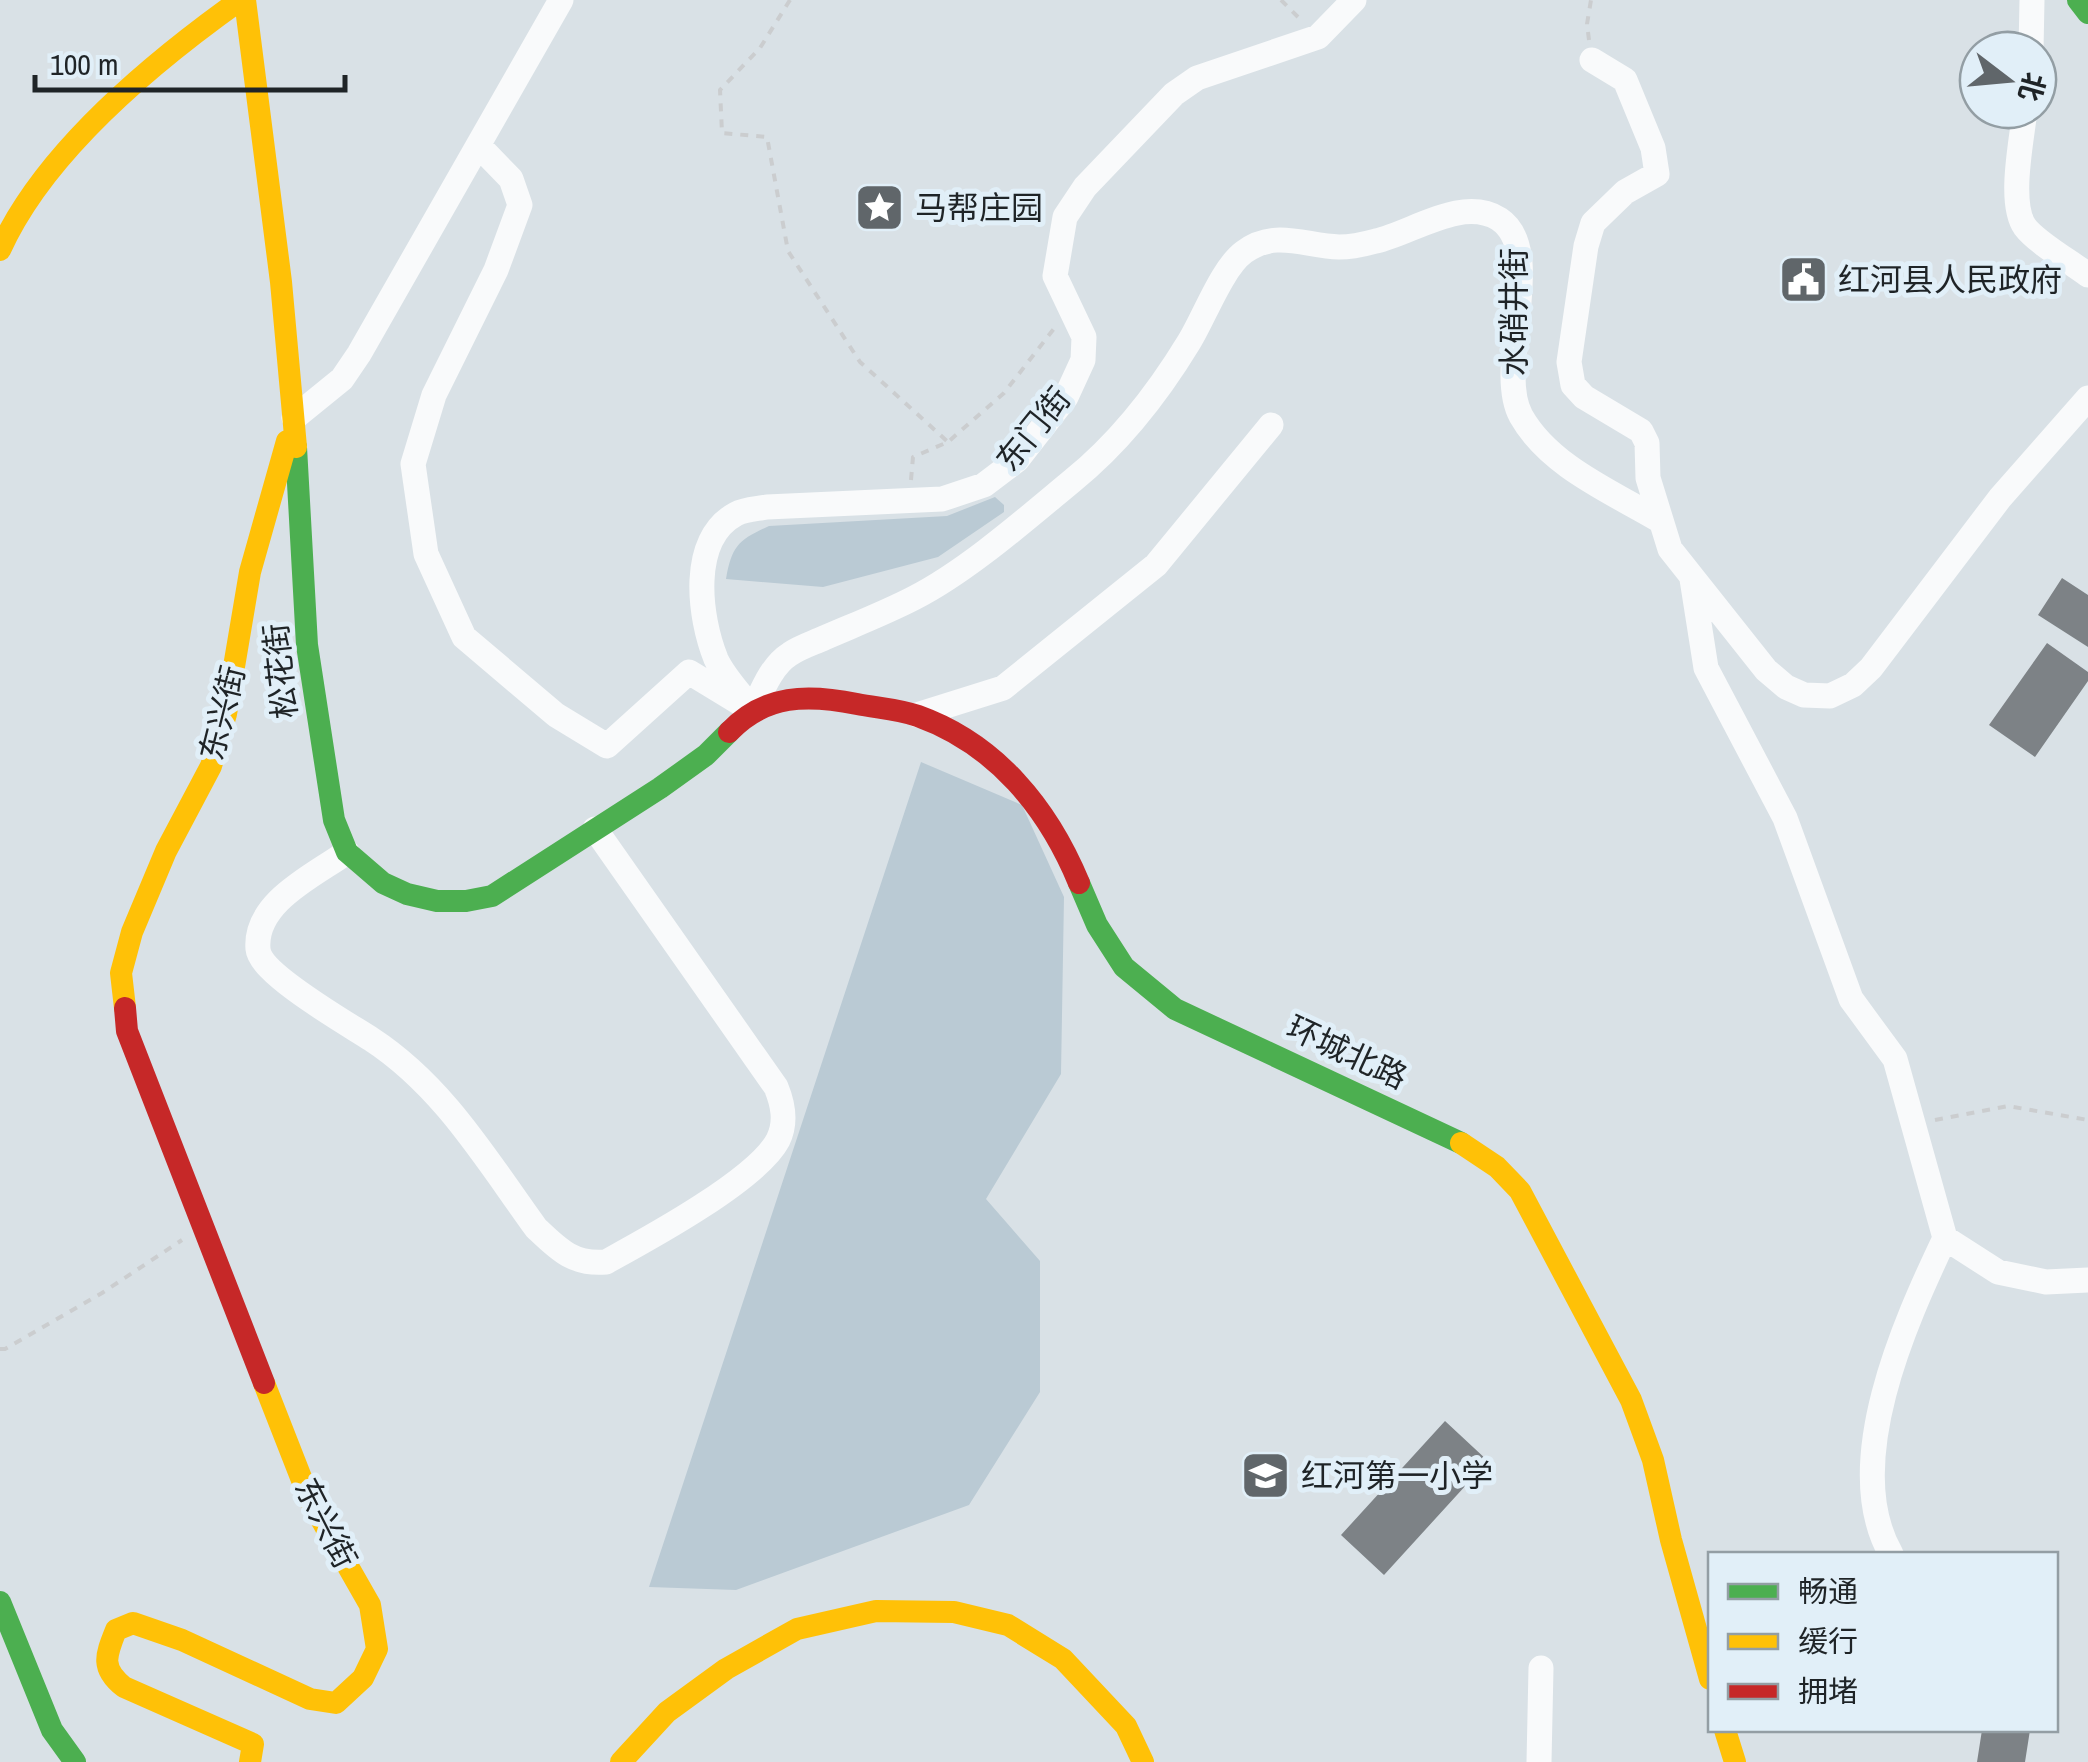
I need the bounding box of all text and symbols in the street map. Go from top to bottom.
scale bar [35,30,345,92]
north arrow [1958,30,2058,130]
text: 100 m [50,44,118,84]
text: 北 [2010,68,2054,106]
place icon: 马帮庄园 [854,181,906,233]
place label: 马帮庄园 [915,186,1043,229]
street label: 水硝井街 [1492,248,1535,376]
public building icon: 红河县人民政府 [1777,253,1829,305]
place label: 红河县人民政府 [1838,258,2062,301]
street label: 东门街 [986,378,1080,480]
street label: 松花街 [254,621,306,721]
street label: 东兴街 [190,661,254,765]
street label: 环城北路 [1280,1005,1414,1099]
school or university icon: 红河第一小学 [1240,1449,1292,1501]
place label: 红河第一小学 [1301,1454,1493,1497]
street label: 东兴街 [285,1470,367,1576]
legend [1708,1552,2058,1732]
text: 畅通 [1798,1571,1858,1611]
text: 缓行 [1798,1621,1858,1661]
text: 拥堵 [1798,1671,1858,1711]

